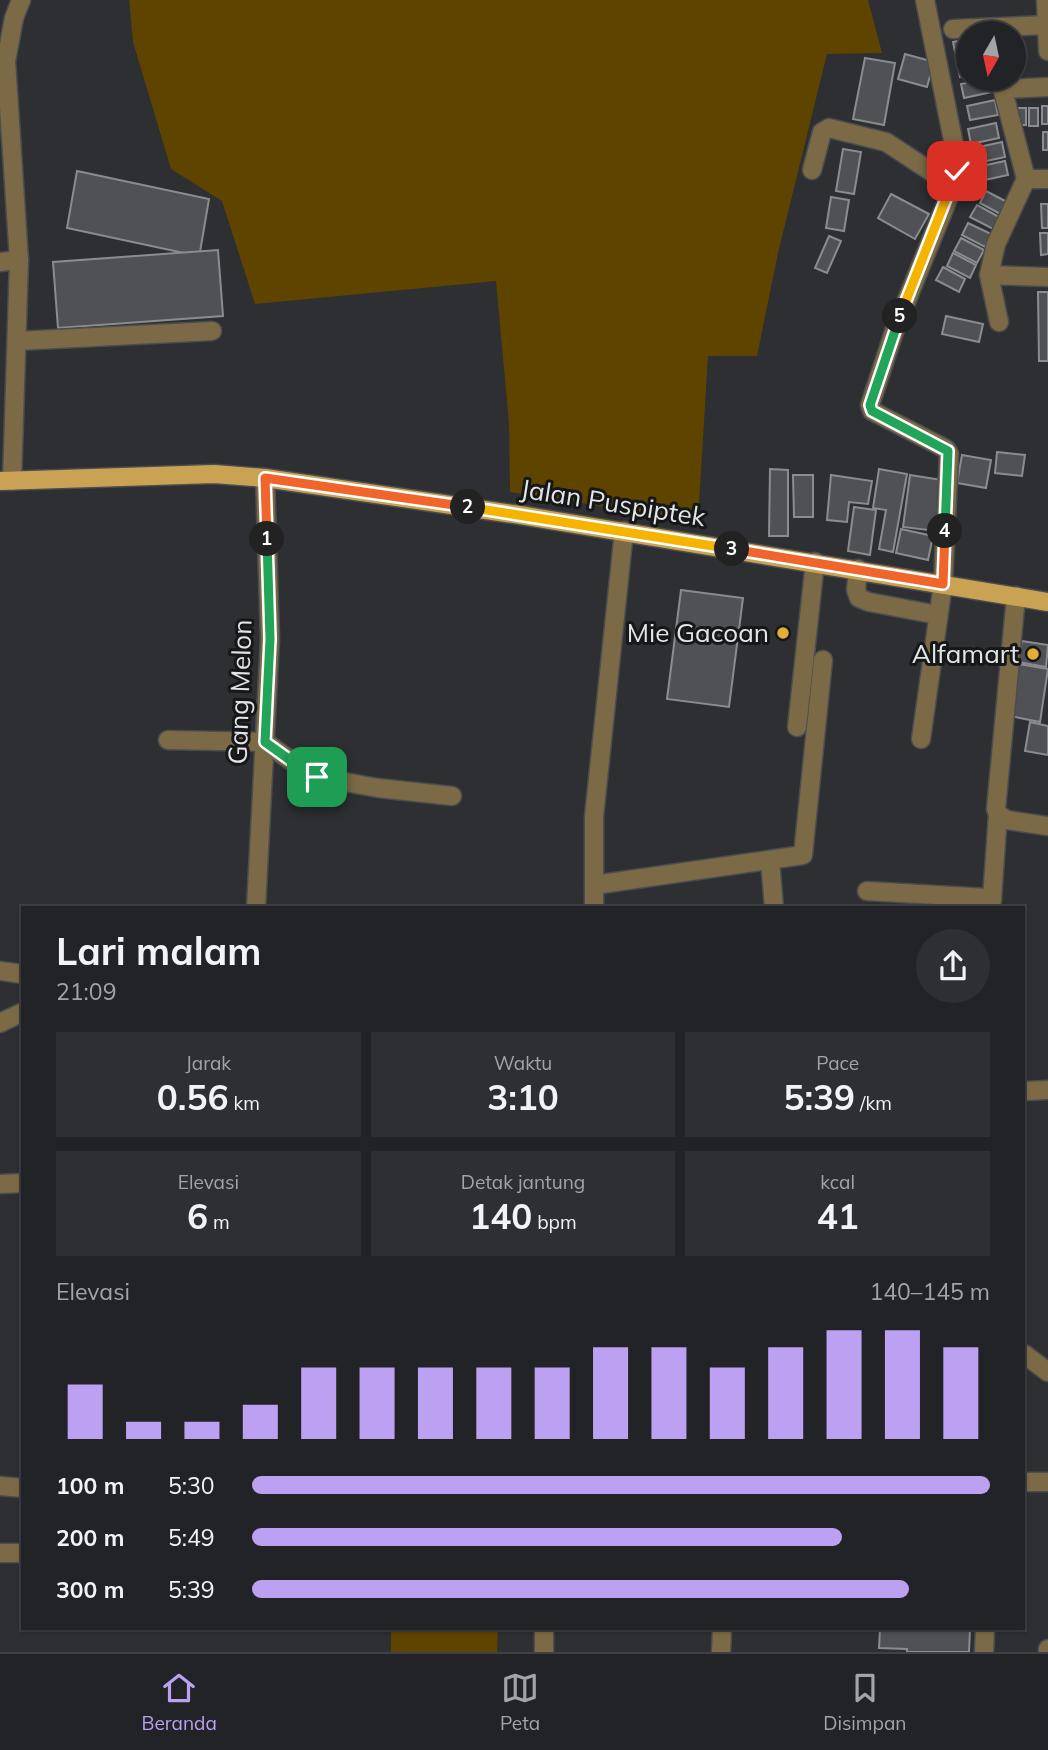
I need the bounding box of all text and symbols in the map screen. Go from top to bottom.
north arrow [956,21,1026,91]
map controls [956,21,1026,91]
pin [927,141,987,201]
icon: check [938,152,976,190]
pin: 5 [883,298,918,334]
text: 5 [894,303,905,327]
street label: Jalan Puspiptek [518,472,708,533]
pin: 2 [450,490,486,524]
text: 2 [462,494,473,518]
pin: 4 [928,514,962,548]
text: 4 [939,518,950,542]
pin: 1 [250,522,284,556]
text: 1 [261,526,272,550]
pin: 3 [714,532,750,566]
text: 3 [726,536,737,560]
place label: Mie Gacoan [627,616,769,649]
street label: Gang Melon [220,619,259,765]
marker: Mie Gacoan [775,625,791,641]
place label: Alfamart [912,637,1019,670]
marker: Alfamart [1025,646,1041,662]
pin [287,747,347,807]
icon: arrive [298,758,336,796]
text: Lari malam [56,927,261,975]
button: share [916,929,990,1003]
text: 21:09 [56,977,116,1006]
text: Jarak [186,1051,231,1075]
text: Waktu [494,1051,552,1075]
text: Pace [816,1051,859,1075]
text: 0.56 [157,1075,228,1119]
text: 3:10 [487,1075,559,1119]
text: 5:39 [783,1075,855,1119]
text: km [228,1091,260,1115]
text: /km [855,1091,892,1115]
text: Elevasi [178,1170,239,1194]
text: Detak jantung [461,1170,585,1194]
text: kcal [820,1170,855,1194]
text: 6 [187,1194,208,1238]
text: 140 [469,1194,532,1238]
text: 41 [817,1194,859,1238]
text: m [208,1210,230,1234]
text: bpm [532,1210,577,1234]
text: Elevasi [56,1277,130,1306]
text: 140–145 m [869,1277,990,1306]
text: 100 m [56,1471,124,1500]
text: 5:30 [168,1471,215,1500]
text: 200 m [56,1523,124,1552]
text: 5:49 [168,1523,215,1552]
text: 300 m [56,1575,124,1604]
text: 5:39 [168,1575,215,1604]
tab: Beranda [141,1669,217,1735]
tab: Peta [500,1669,540,1735]
tab: Disimpan [823,1669,906,1735]

